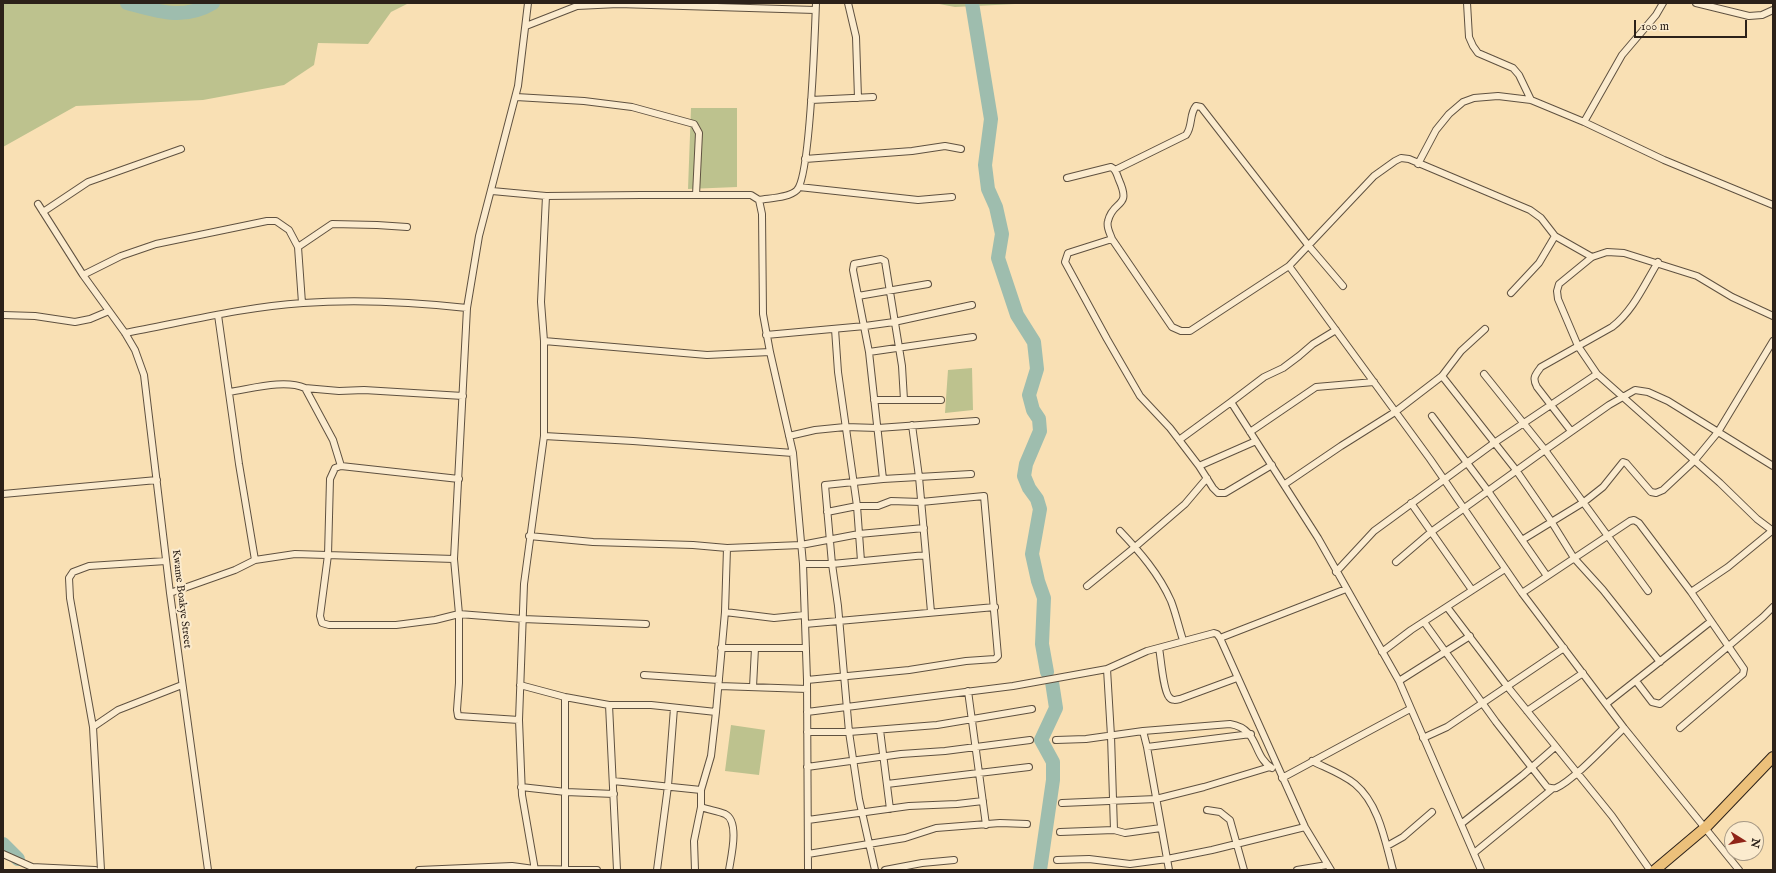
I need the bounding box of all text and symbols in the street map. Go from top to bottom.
scale bar [1636,12,1749,38]
text: 100 m [1641,19,1669,34]
street label: Kwame Boakye Street [168,549,194,649]
north arrow [1724,821,1764,861]
text: N [1747,837,1763,849]

